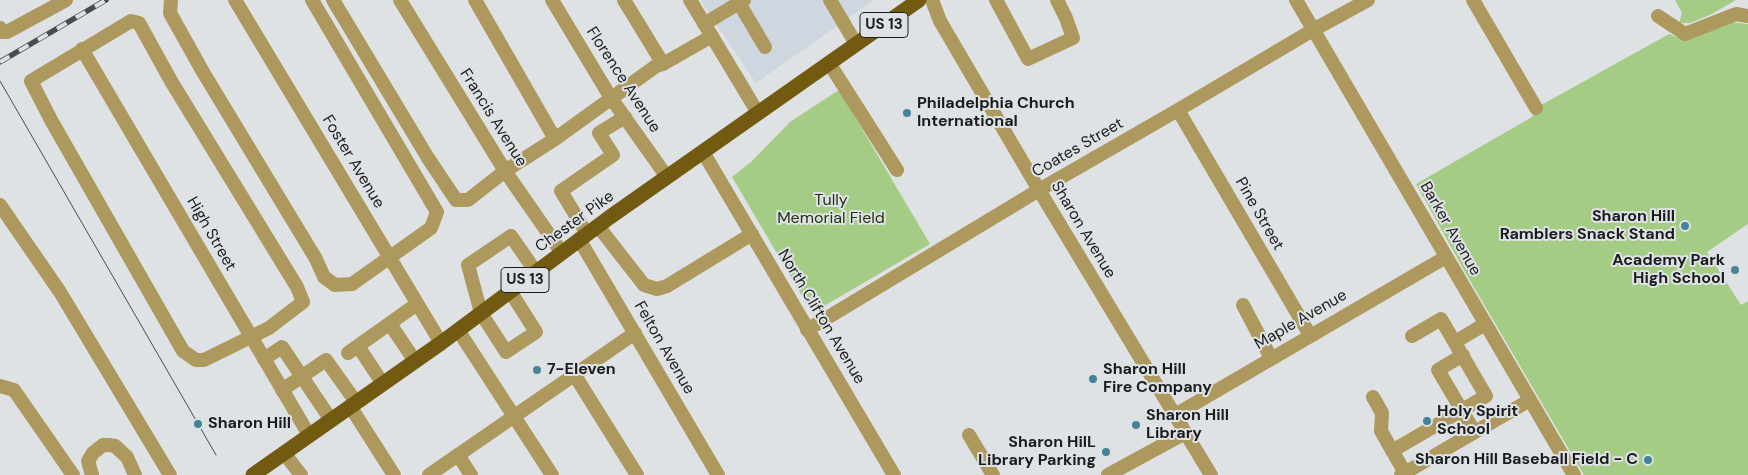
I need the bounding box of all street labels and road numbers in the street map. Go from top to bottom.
road number: US 13 [860,12,908,38]
street label: Florence Avenue [582,23,664,137]
street label: Francis Avenue [455,65,531,171]
street label: Foster Avenue [318,112,388,212]
street label: Coates Street [1029,114,1127,182]
street label: Pine Street [1230,174,1288,254]
street label: Sharon Avenue [1046,178,1120,282]
street label: Barker Avenue [1415,179,1485,279]
street label: Chester Pike [532,187,618,257]
street label: High Street [182,193,240,275]
street label: North Clifton Avenue [773,246,869,388]
road number: US 13 [501,268,549,292]
street label: Maple Avenue [1251,286,1351,354]
street label: Felton Avenue [630,298,698,398]

